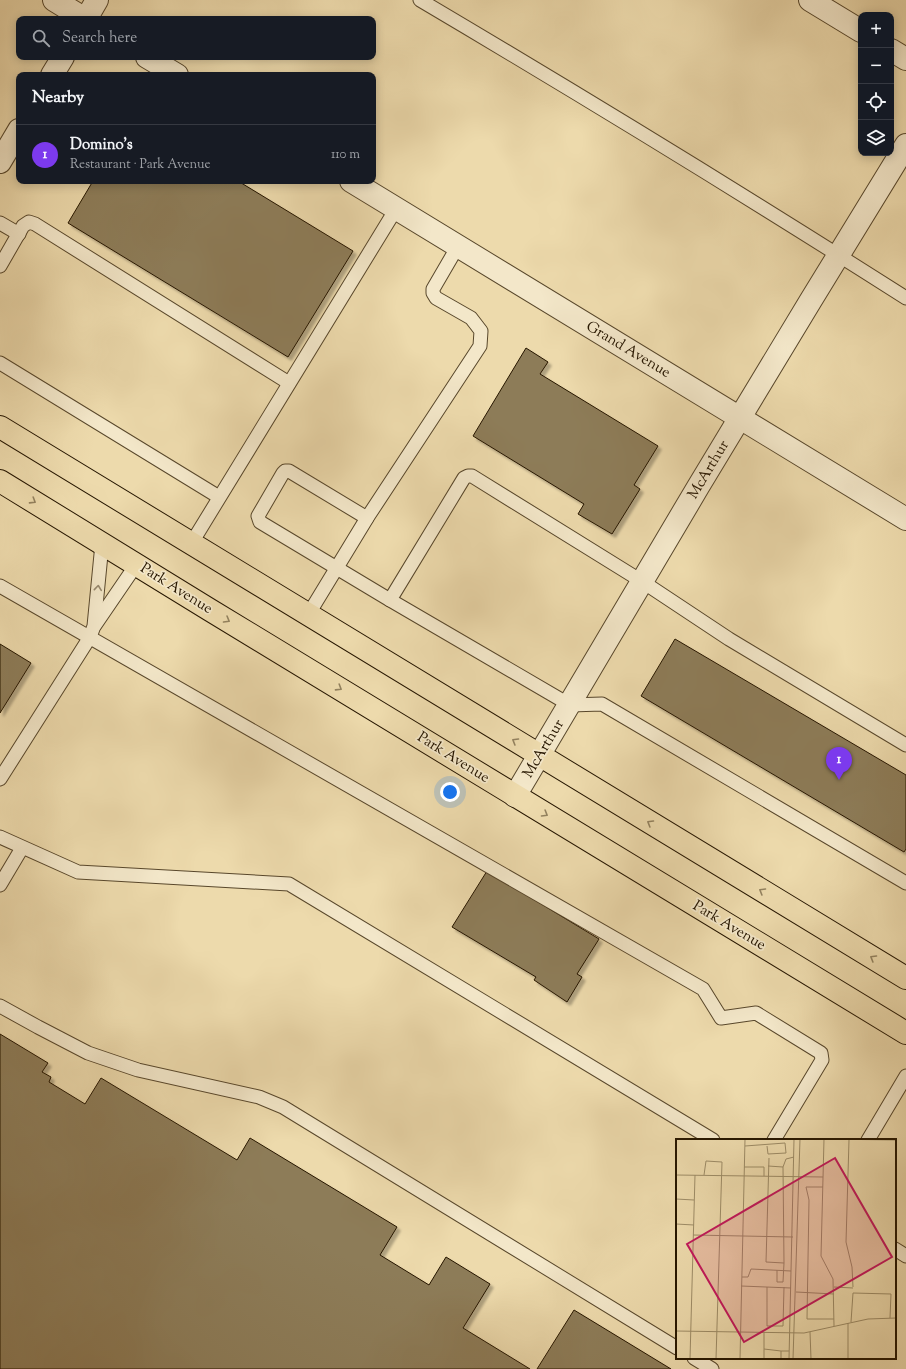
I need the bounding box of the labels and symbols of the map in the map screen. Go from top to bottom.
street label: Grand Avenue [582,316,674,384]
street label: McArthur [683,436,735,503]
one-way arrow [29,496,36,504]
street label: Park Avenue [136,558,216,620]
one-way arrow [93,585,102,591]
one-way arrow [223,616,230,623]
one-way arrow [335,683,342,690]
street label: McArthur [518,715,570,782]
street label: Park Avenue [413,727,493,789]
one-way arrow [512,738,519,746]
pin: 1 [826,747,852,780]
your location [440,782,460,802]
one-way arrow [541,809,548,817]
one-way arrow [647,820,654,828]
one-way arrow [759,888,766,895]
street label: Park Avenue [688,896,770,956]
one-way arrow [870,955,877,963]
inset map [676,1139,896,1359]

